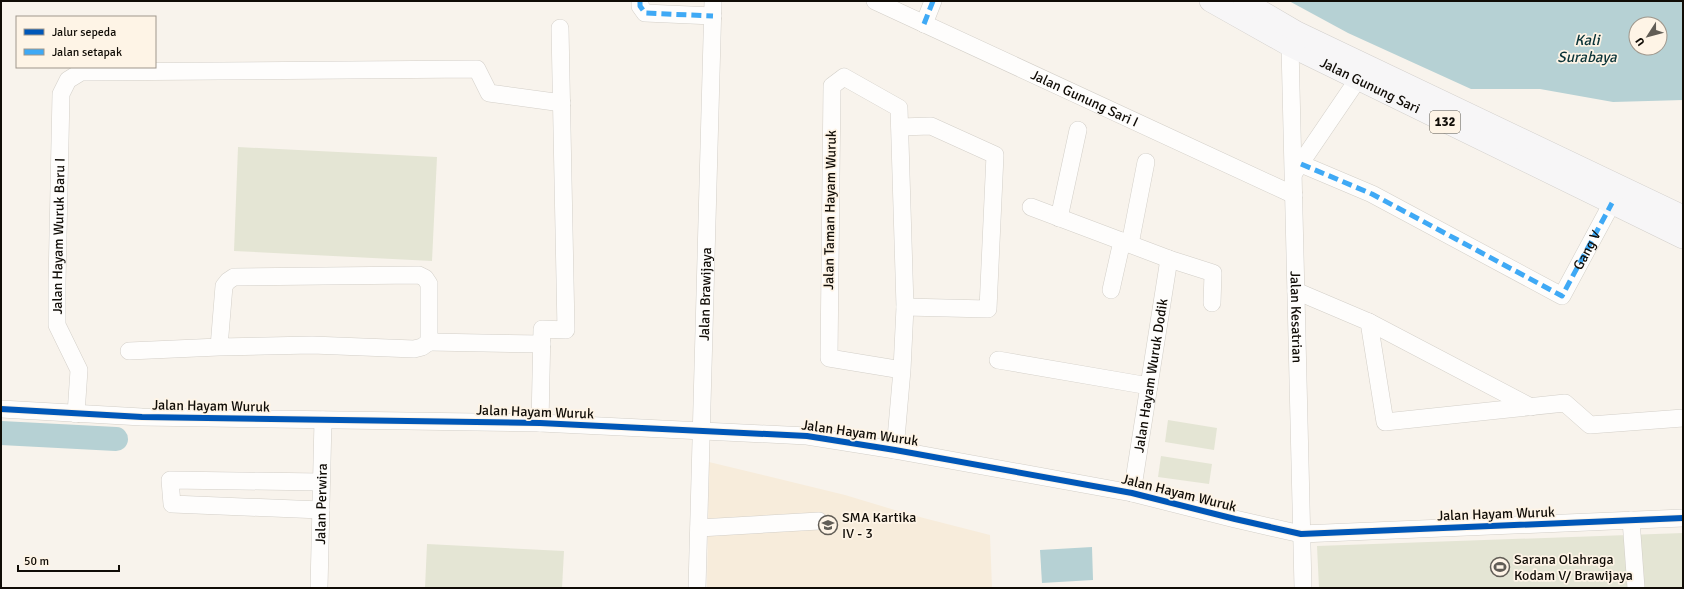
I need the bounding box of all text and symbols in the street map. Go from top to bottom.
legend [16,16,156,68]
north arrow [1628,16,1668,56]
text: Jalur sepeda [52,25,116,40]
water label: Kali Surabaya [1557,31,1617,66]
text: U [1633,35,1648,48]
text: Jalan setapak [52,45,122,60]
street label: Jalan Gunung Sari [1317,54,1423,117]
street label: Jalan Gunung Sari I [1028,66,1141,130]
road number: 132 [1430,111,1460,133]
street label: Jalan Taman Hayam Wuruk [820,130,840,290]
street label: Jalan Hayam Wuruk Baru I [49,158,68,315]
street label: Gang V [1569,227,1604,273]
street label: Jalan Brawijaya [695,247,715,341]
street label: Jalan Kesatrian [1287,271,1306,363]
street label: Jalan Hayam Wuruk Dodik [1130,297,1171,454]
street label: Jalan Hayam Wuruk [152,396,270,416]
street label: Jalan Hayam Wuruk [476,401,594,423]
street label: Jalan Hayam Wuruk [800,416,920,450]
street label: Jalan Perwira [312,463,330,545]
street label: Jalan Hayam Wuruk [1120,470,1238,516]
street label: Jalan Hayam Wuruk [1437,503,1555,525]
place label: SMA Kartika IV - 3 [842,509,916,542]
school or university icon: SMA Kartika IV - 3 [817,514,839,536]
scale bar [18,547,119,573]
place label: Sarana Olahraga Kodam V/ Brawijaya [1514,551,1633,584]
text: 50 m [24,554,49,569]
sports icon: Sarana Olahraga Kodam V/ Brawijaya [1489,556,1511,578]

